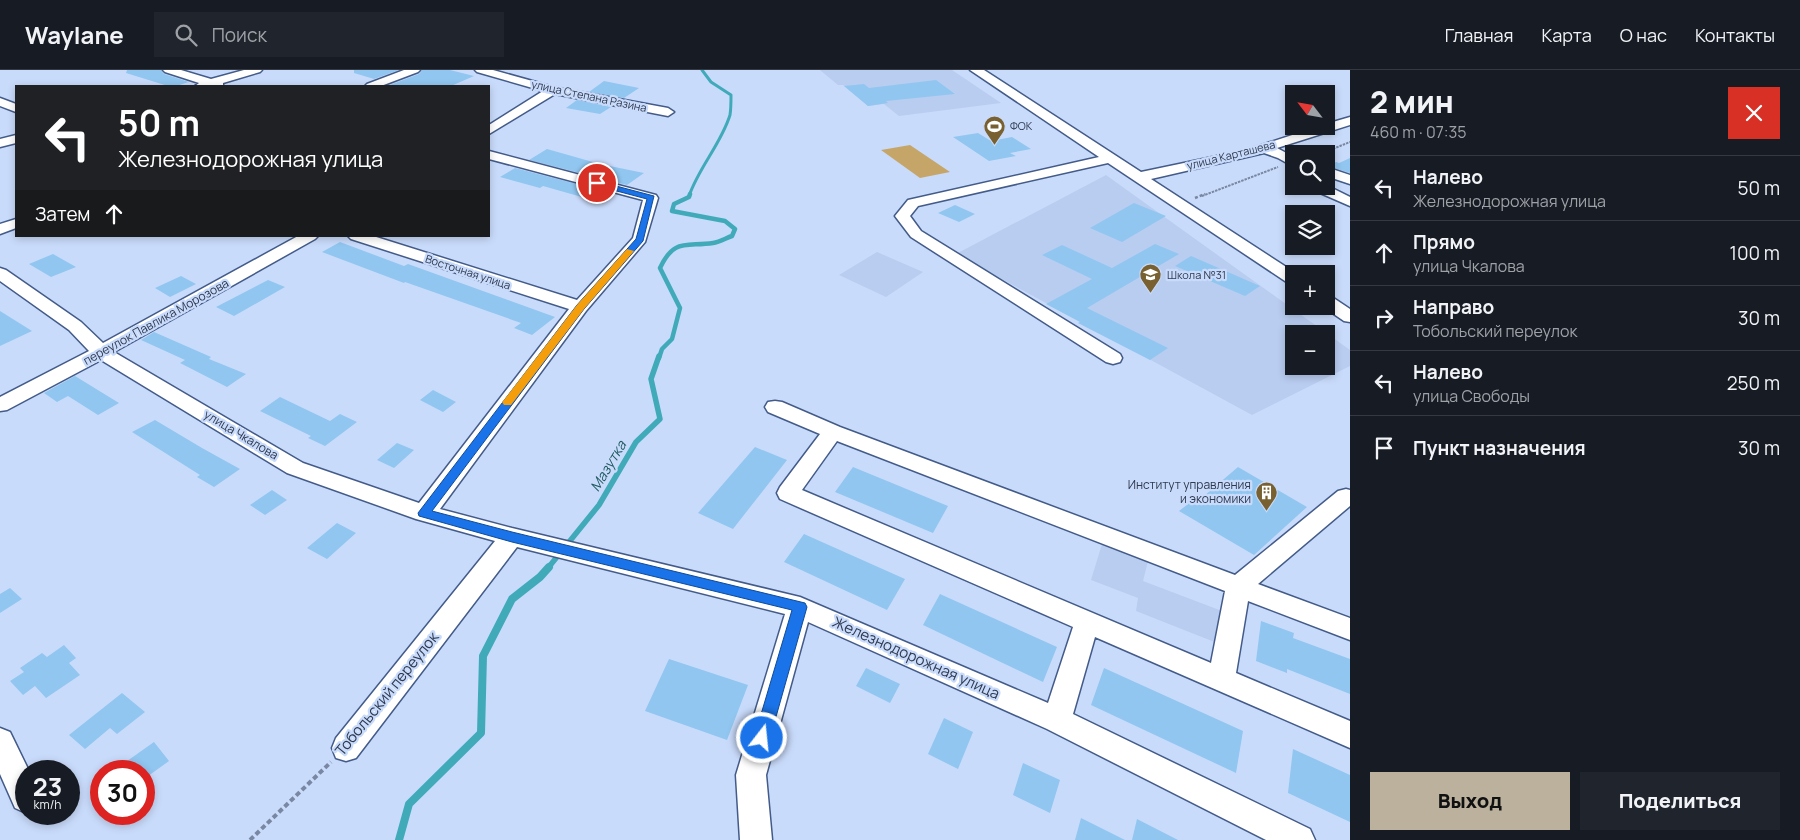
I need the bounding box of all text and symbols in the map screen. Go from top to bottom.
search box [154,12,504,57]
text: Waylane [25,18,124,51]
icon: search [172,21,200,49]
text: Поиск [212,22,267,48]
text: Главная [1445,23,1514,47]
text: Карта [1542,23,1592,47]
text: О нас [1620,23,1667,47]
text: Контакты [1695,23,1775,47]
street label: улица Степана Разина [530,76,648,115]
text: 2 мин [1370,81,1454,122]
north arrow [1285,85,1335,135]
map controls [1285,85,1335,375]
button: close [1728,87,1780,139]
text: 50 m [118,99,200,147]
icon: left [35,105,100,170]
sports icon: ФОК [982,114,1006,145]
place label: ФОК [1010,118,1033,133]
text: 460 m · 07:35 [1370,121,1467,143]
street label: улица Карташева [1185,136,1277,173]
text: Железнодорожная улица [118,144,383,174]
button: search [1285,145,1335,195]
pin [576,162,618,204]
text: Налево [1413,164,1483,190]
icon: arrive [583,169,611,197]
icon: left [1370,174,1398,202]
text: 50 m [1738,175,1780,201]
text: Железнодорожная улица [1413,190,1606,212]
icon: ahead [100,200,128,228]
text: Затем [35,201,90,227]
button: layers [1285,205,1335,255]
text: Прямо [1413,229,1475,255]
icon: ahead [1370,239,1398,267]
text: 100 m [1729,240,1780,266]
street label: Восточная улица [423,251,513,292]
text: улица Чкалова [1413,255,1525,277]
school or university icon: Школа №31 [1139,263,1163,294]
button: + [1285,265,1335,315]
place label: Школа №31 [1167,267,1226,282]
street label: переулок Павлика Морозова [80,274,232,369]
text: Направо [1413,294,1494,320]
icon: right [1370,304,1398,332]
text: 30 m [1738,305,1780,331]
text: Тобольский переулок [1413,320,1577,342]
button: − [1285,325,1335,375]
text: Налево [1413,359,1483,385]
icon: left [1370,369,1398,397]
text: 250 m [1727,370,1780,396]
text: улица Свободы [1413,385,1530,407]
street label: улица Чкалова [201,406,282,463]
icon: arrive [1370,434,1398,462]
text: Пункт назначения [1413,435,1586,461]
text: 30 m [1738,435,1780,461]
water label: Мазутка [585,436,631,495]
place label: Институт управления и экономики [1128,476,1251,507]
building icon: Институт управления и экономики [1255,480,1279,511]
street label: Железнодорожная улица [829,611,1003,704]
street label: Тобольский переулок [330,627,444,760]
position arrow [735,711,787,763]
speed limit sign: 30 [90,760,155,825]
text: 23 [33,769,62,804]
button: Выход [1370,772,1570,830]
button: Поделиться [1580,772,1780,830]
text: km/h [34,796,61,813]

